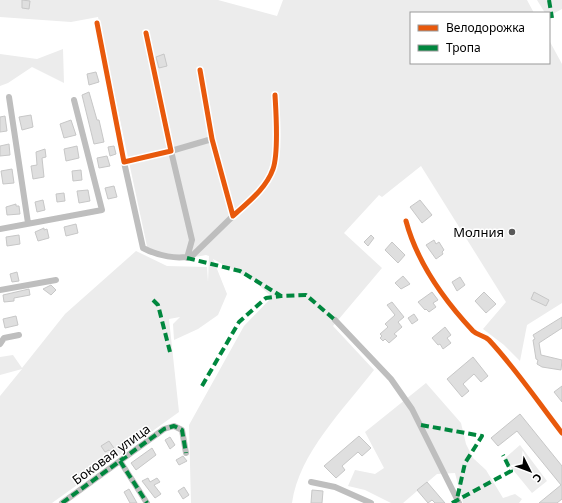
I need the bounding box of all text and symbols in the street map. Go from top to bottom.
legend [410,12,550,64]
text: Велодорожка [446,19,525,36]
text: Тропа [446,39,481,56]
place label: Молния [453,223,504,241]
marker: Молния [507,227,517,237]
street label: Боковая улица [68,420,154,488]
north arrow [510,451,550,491]
text: С [530,470,546,486]

